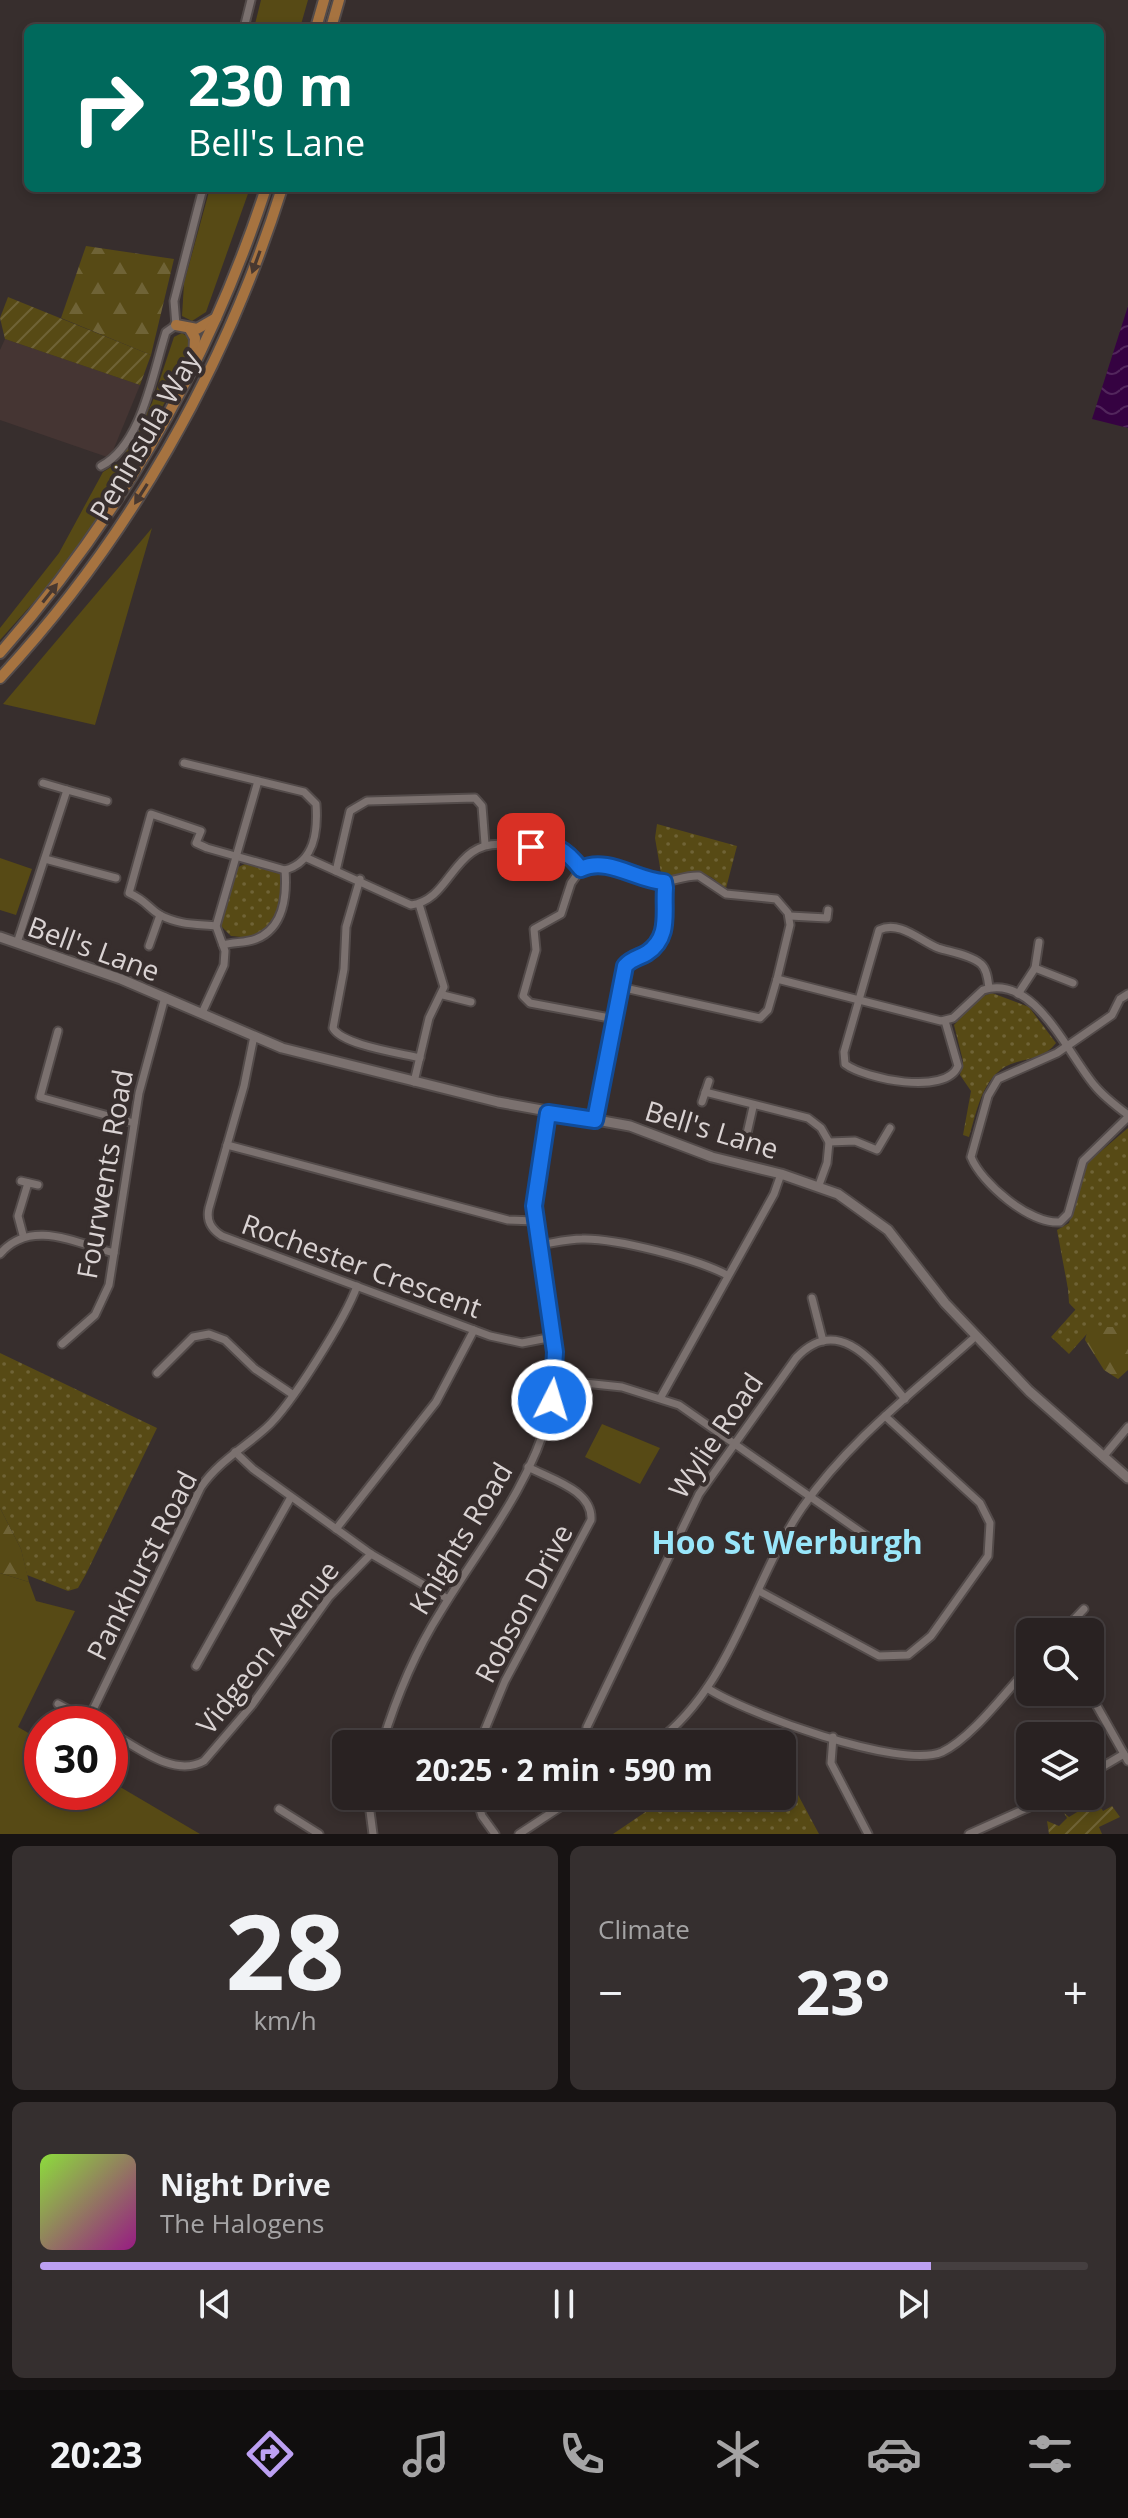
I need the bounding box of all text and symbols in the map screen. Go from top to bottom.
text: 230 m [188,46,354,122]
icon: right [56,56,160,160]
text: Bell's Lane [188,118,365,167]
one-way arrow [250,250,262,274]
street label: Peninsula Way [80,342,208,527]
one-way arrow [135,483,149,505]
one-way arrow [42,583,58,603]
pin [497,813,565,881]
icon: arrive [509,825,553,869]
street label: Bell's Lane [23,907,165,989]
street label: Fourwents Road [67,1066,141,1282]
street label: Bell's Lane [641,1091,783,1167]
street label: Rochester Crescent [237,1204,487,1326]
position arrow [510,1358,594,1442]
street label: Wylie Road [659,1365,771,1505]
street label: Knights Road [400,1455,520,1621]
street label: Pankhurst Road [77,1464,205,1666]
street label: Robson Drive [465,1517,581,1689]
district label: Hoo St Werburgh [651,1520,923,1563]
street label: Vidgeon Avenue [187,1552,347,1742]
map controls [1016,1618,1104,1810]
button: search [1016,1618,1104,1706]
speed limit sign: 30 [24,1706,128,1810]
button: layers [1016,1722,1104,1810]
text: 20:25 · 2 min · 590 m [415,1749,713,1790]
text: 28 [226,1879,344,2020]
text: Climate [598,1911,690,1947]
text: 23° [796,1951,890,2033]
text: − [598,1962,623,2022]
text: + [1063,1962,1088,2022]
text: km/h [253,2002,317,2038]
text: Night Drive [160,2164,331,2205]
text: The Halogens [160,2205,325,2241]
icon: previous [193,2282,237,2326]
icon: pause [542,2282,586,2326]
icon: next [891,2282,935,2326]
icon: directions [242,2426,298,2482]
icon: music [398,2426,454,2482]
icon: phone [554,2426,610,2482]
icon: climate [710,2426,766,2482]
icon: car [866,2426,922,2482]
icon: filters [1022,2426,1078,2482]
text: 20:23 [50,2430,143,2479]

